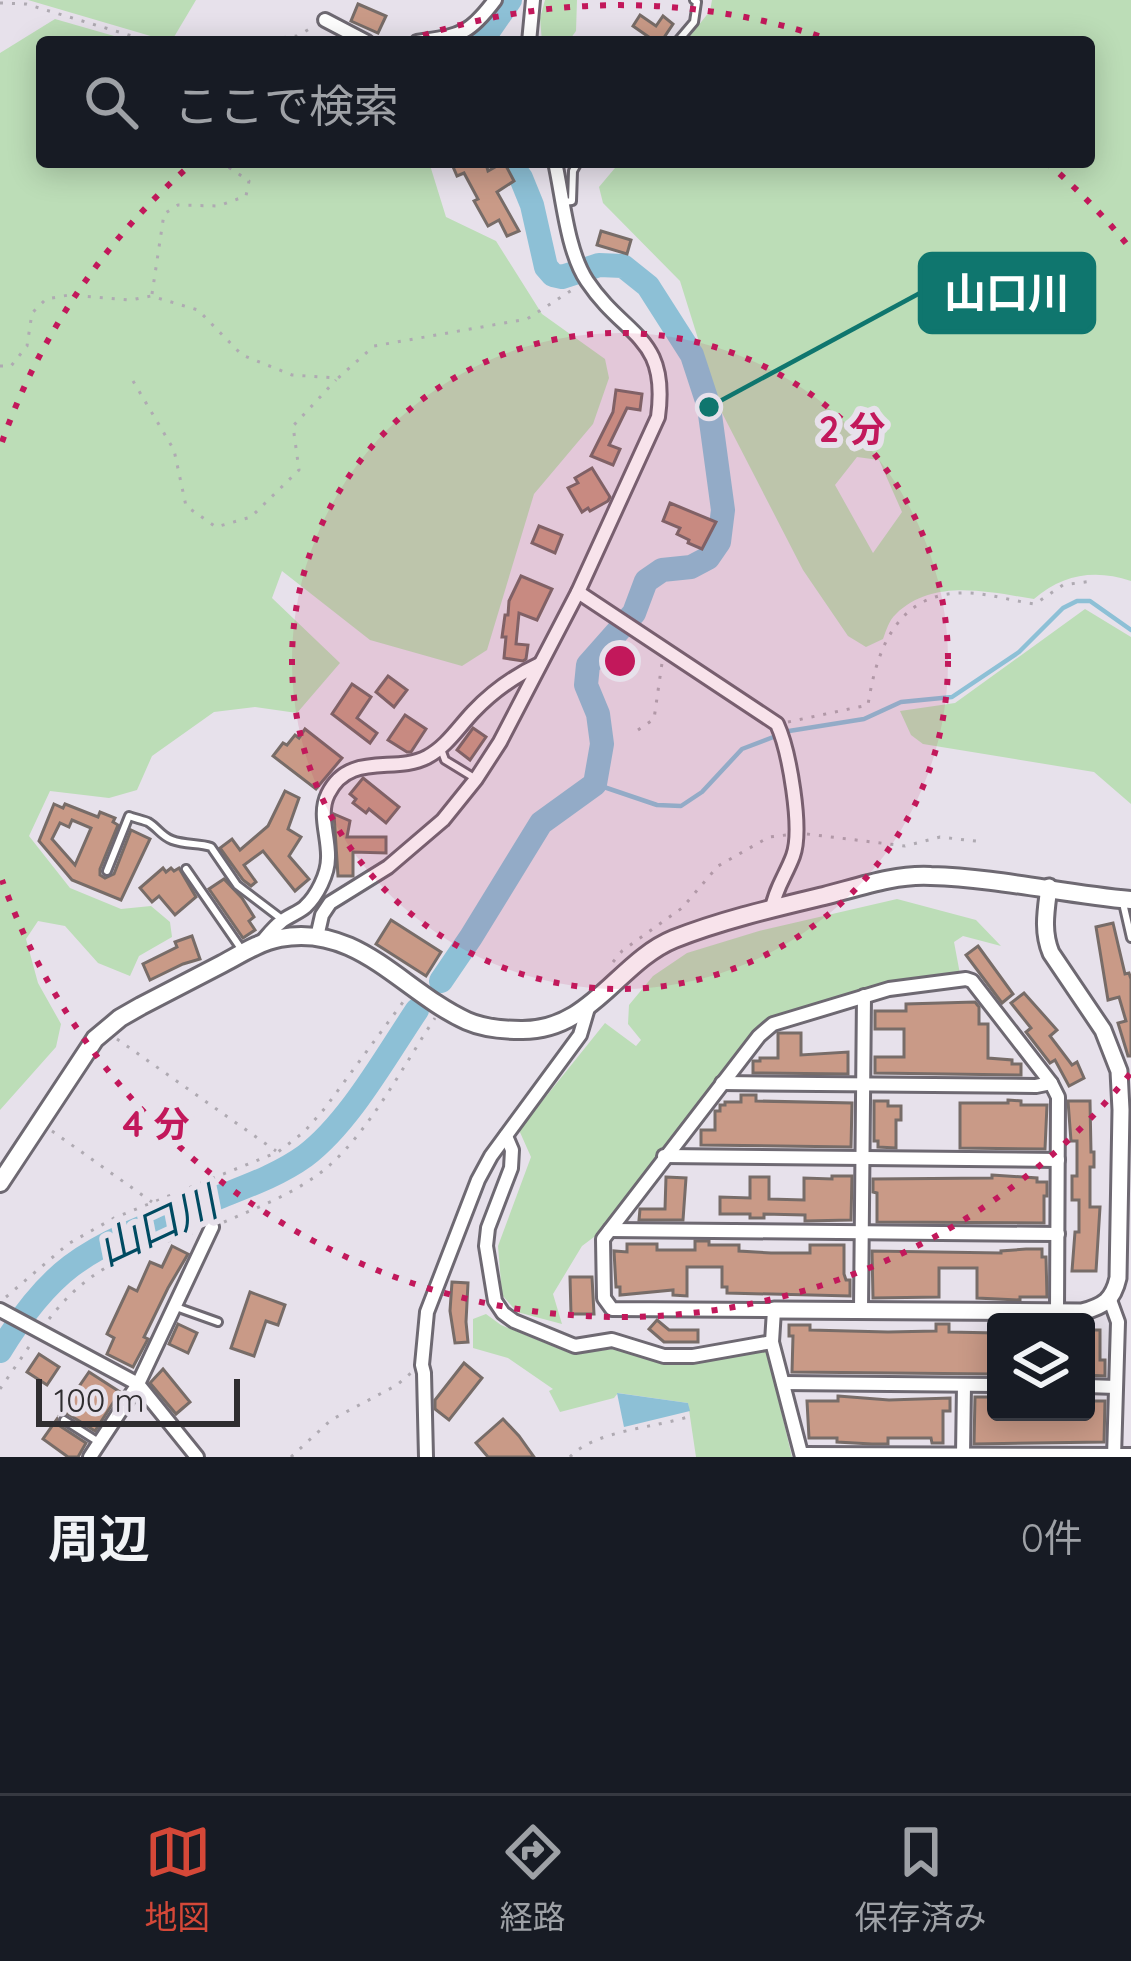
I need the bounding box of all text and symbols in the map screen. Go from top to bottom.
search box [36,36,1095,168]
icon: search [78,69,144,135]
text: ここで検索 [174,77,399,133]
callout: 山口川 [920,254,1094,332]
text: 山口川 [944,266,1070,319]
text: 2 分 [819,406,885,451]
centre of rings [599,640,641,682]
text: 4 分 [122,1101,190,1146]
water label: 山口川 [88,1173,229,1276]
map controls [987,1313,1095,1421]
button: layers [987,1313,1095,1421]
scale bar [36,1373,240,1426]
text: 100 m [54,1379,145,1420]
text: 周辺 [48,1506,150,1570]
text: 0件 [1021,1513,1083,1562]
tab: 地図 [145,1819,211,1939]
tab: 経路 [500,1819,566,1939]
tab: 保存済み [855,1819,987,1939]

